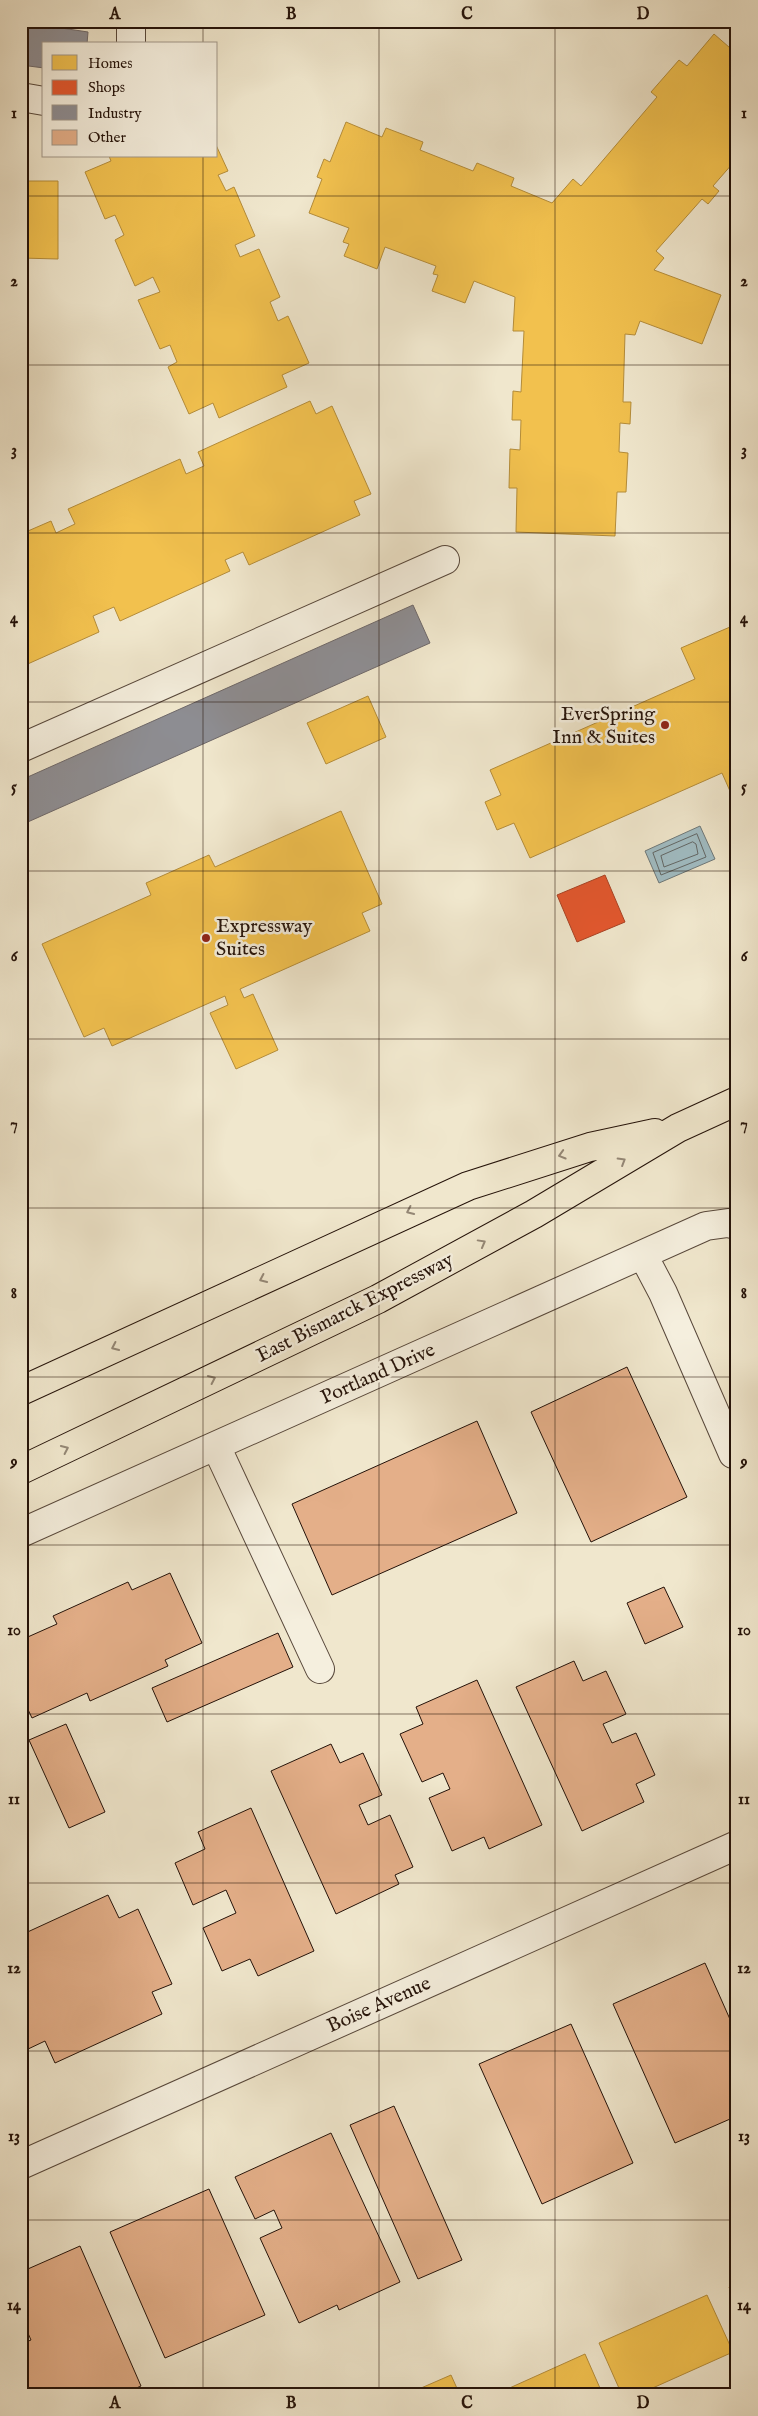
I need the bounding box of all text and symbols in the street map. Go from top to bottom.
text: A [109,5,122,25]
text: B [286,5,297,25]
text: C [461,5,473,25]
text: D [637,5,650,25]
legend [42,42,218,158]
text: Homes [88,54,132,73]
text: Shops [88,78,125,97]
text: 1 [11,104,17,124]
text: Industry [88,104,142,123]
text: 1 [741,104,747,124]
text: Other [88,128,126,147]
text: 2 [10,272,18,292]
text: 2 [740,272,748,292]
text: 3 [11,441,17,461]
text: 3 [741,441,747,461]
text: 4 [10,609,19,629]
text: 4 [740,609,749,629]
place label: EverSpring Inn & Suites [552,702,656,750]
marker: EverSpring Inn & Suites [659,719,671,731]
text: 5 [11,778,17,798]
text: 5 [741,778,747,798]
place label: Expressway Suites [216,914,313,962]
marker: Expressway Suites [200,932,212,944]
text: 6 [11,947,19,967]
text: 6 [741,947,749,967]
text: 7 [10,1115,18,1135]
text: 7 [740,1115,748,1135]
one-way arrow [558,1149,567,1160]
one-way arrow [617,1158,626,1168]
one-way arrow [406,1204,415,1215]
one-way arrow [477,1239,486,1249]
street label: East Bismarck Expressway [252,1247,458,1369]
one-way arrow [259,1273,268,1283]
text: 8 [11,1284,17,1304]
text: 8 [741,1284,747,1304]
street label: Portland Drive [317,1338,439,1410]
one-way arrow [111,1341,120,1352]
one-way arrow [207,1375,216,1386]
one-way arrow [60,1445,69,1455]
text: 9 [10,1453,18,1473]
text: 9 [740,1453,748,1473]
text: 10 [7,1621,21,1641]
text: 10 [737,1621,751,1641]
text: 11 [8,1790,20,1810]
text: 11 [738,1790,750,1810]
text: 12 [7,1959,21,1979]
text: 12 [737,1959,751,1979]
street label: Boise Avenue [323,1971,435,2039]
text: 13 [8,2127,20,2147]
text: 13 [738,2127,750,2147]
text: 14 [7,2296,22,2316]
text: 14 [737,2296,752,2316]
text: A [109,2394,122,2414]
text: B [286,2394,297,2414]
text: C [461,2394,473,2414]
text: D [637,2394,650,2414]

